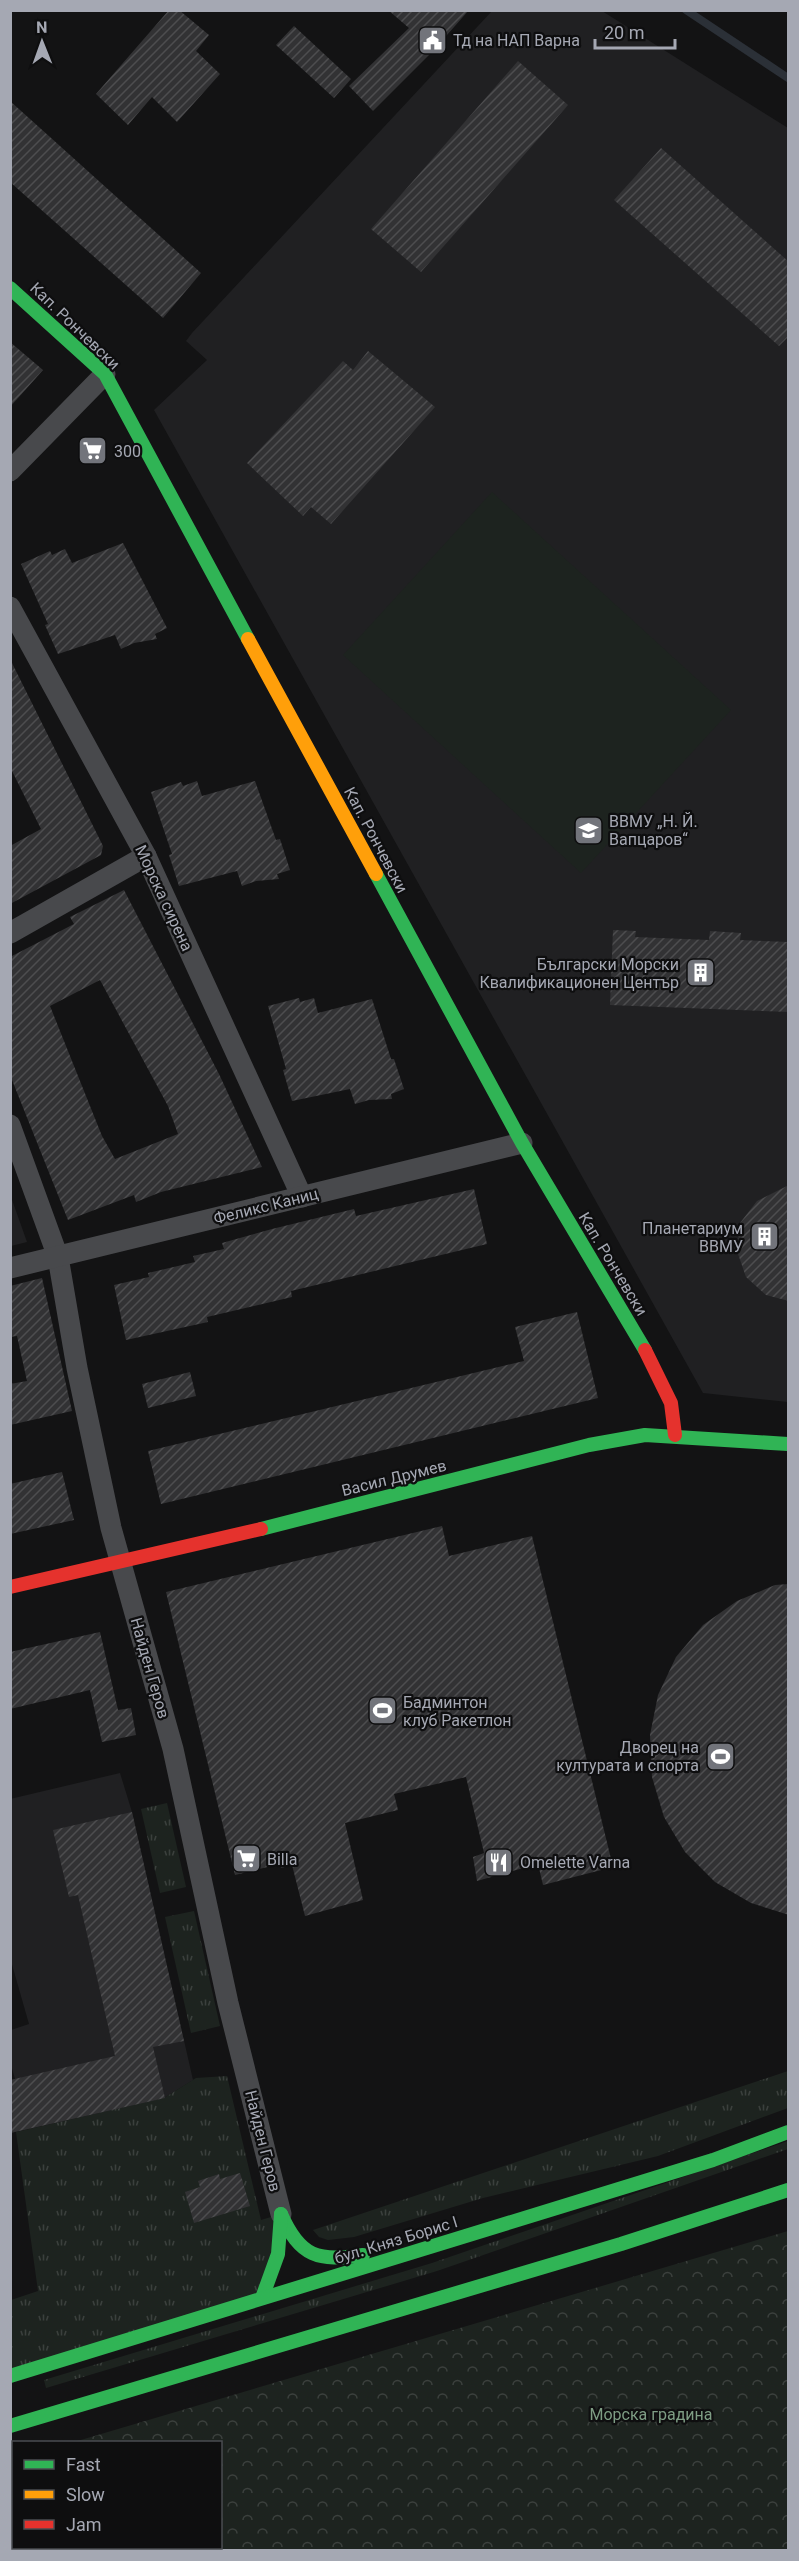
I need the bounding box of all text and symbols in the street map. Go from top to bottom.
north arrow [12,12,72,72]
scale bar [595,12,674,50]
text: N [36,18,48,37]
text: 20 m [604,22,644,43]
public building icon: Тд на НАП Варна [416,24,448,56]
place label: Тд на НАП Варна [453,31,580,50]
street label: Кап. Рончевски [26,278,124,374]
supermarket icon: 300 [77,435,109,467]
place label: 300 [114,442,141,461]
street label: Кап. Рончевски [340,784,412,896]
place label: ВВМУ „Н. Й. Вапцаров“ [609,812,698,849]
school or university icon: ВВМУ „Н. Й. Вапцаров“ [572,814,604,846]
street label: Морска сирена [131,842,197,954]
place label: Български Морски Квалификационен Център [479,955,679,992]
building icon: Български Морски Квалификационен Център [684,957,716,989]
street label: Феликс Каниц [212,1184,321,1228]
street label: Кап. Рончевски [575,1209,651,1319]
place label: Планетариум ВВМУ [642,1219,743,1256]
building icon: Планетариум ВВМУ [748,1221,780,1253]
street label: Васил Друмев [340,1456,448,1500]
street label: Найден Геров [127,1615,173,1721]
place label: Бадминтон клуб Ракетлон [403,1693,512,1730]
sports icon: Бадминтон клуб Ракетлон [366,1695,398,1727]
place label: Дворец на културата и спорта [556,1738,699,1775]
sports icon: Дворец на културата и спорта [704,1740,736,1772]
supermarket icon: Billa [230,1843,262,1875]
restaurant icon: Omelette Varna [483,1846,515,1878]
place label: Billa [267,1850,297,1869]
place label: Omelette Varna [520,1853,630,1872]
street label: Найден Геров [241,2088,285,2194]
street label: бул. Княз Борис I [332,2212,460,2268]
park label: Морска градина [590,2405,713,2424]
legend [12,2441,222,2549]
text: Fast [66,2454,101,2475]
text: Slow [66,2484,105,2505]
text: Jam [66,2514,102,2535]

